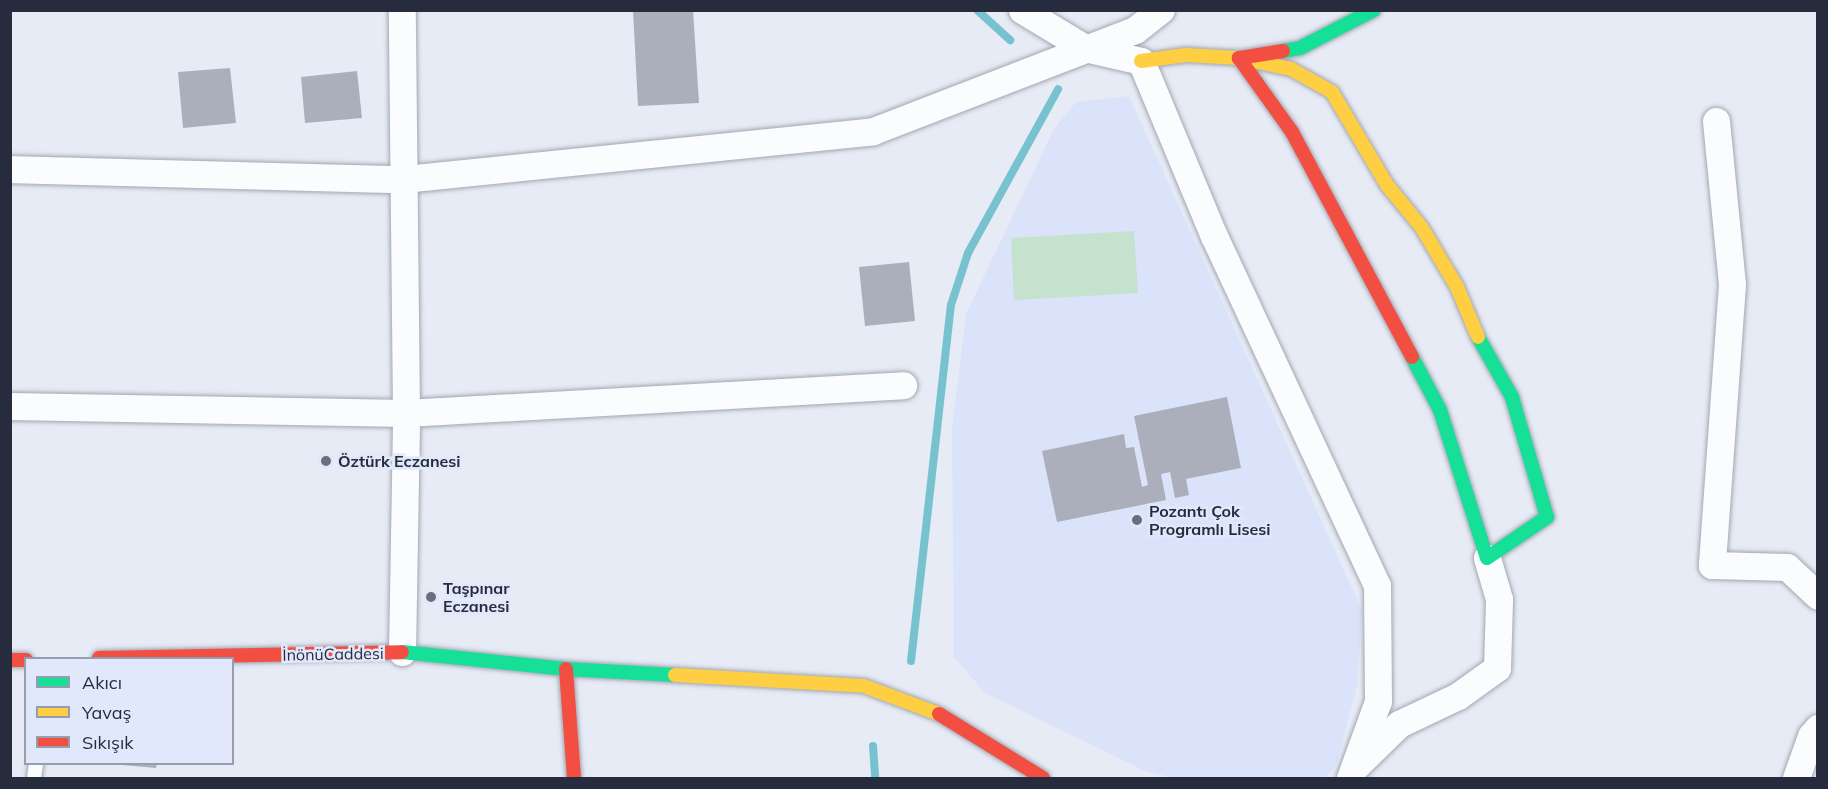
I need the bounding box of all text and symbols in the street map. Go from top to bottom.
place label: Öztürk Eczanesi [338,451,461,471]
marker: Öztürk Eczanesi [319,454,333,468]
place label: Pozantı Çok Programlı Lisesi [1149,501,1270,539]
marker: Pozantı Çok Programlı Lisesi [1130,513,1144,527]
place label: Taşpınar Eczanesi [443,578,510,616]
marker: Taşpınar Eczanesi [424,590,438,604]
street label: İnönüCaddesi [282,644,384,664]
legend [24,657,234,765]
text: Akıcı [82,671,122,694]
text: Yavaş [82,701,131,724]
text: Sıkışık [82,731,134,754]

